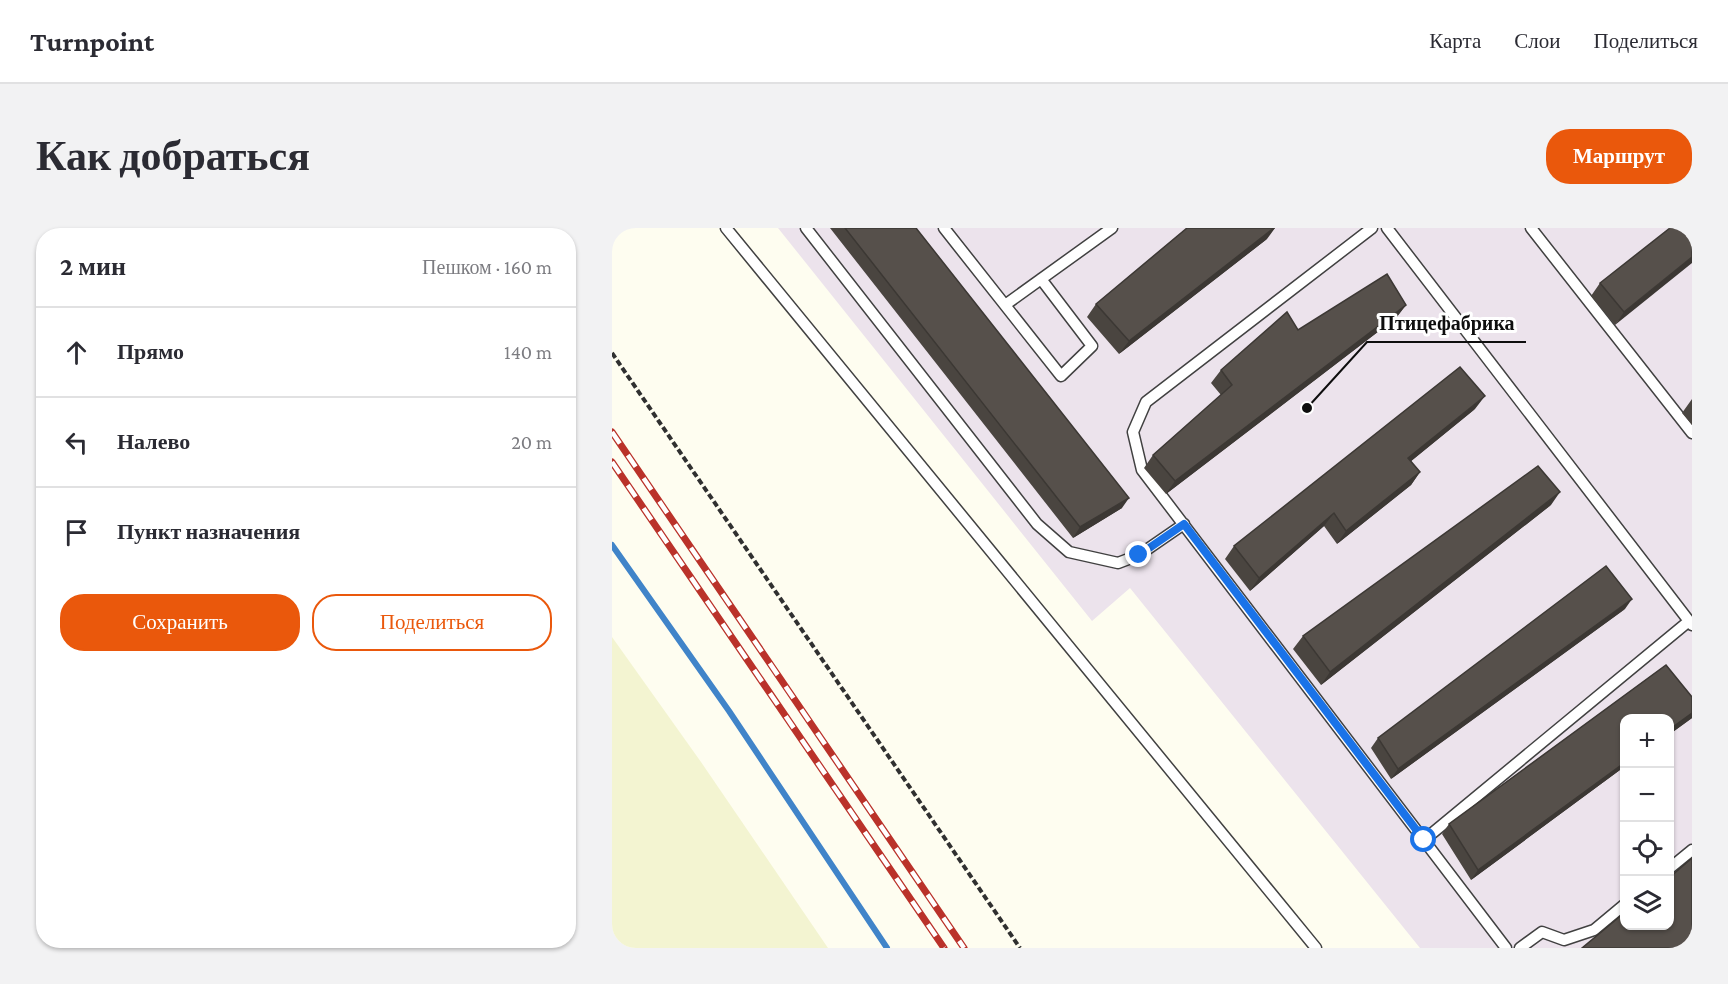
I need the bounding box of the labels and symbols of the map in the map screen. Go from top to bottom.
callout: Птицефабрика [1367,304,1526,342]
text: Птицефабрика [1379,312,1515,335]
route end [1125,541,1151,567]
route start [1410,826,1436,852]

